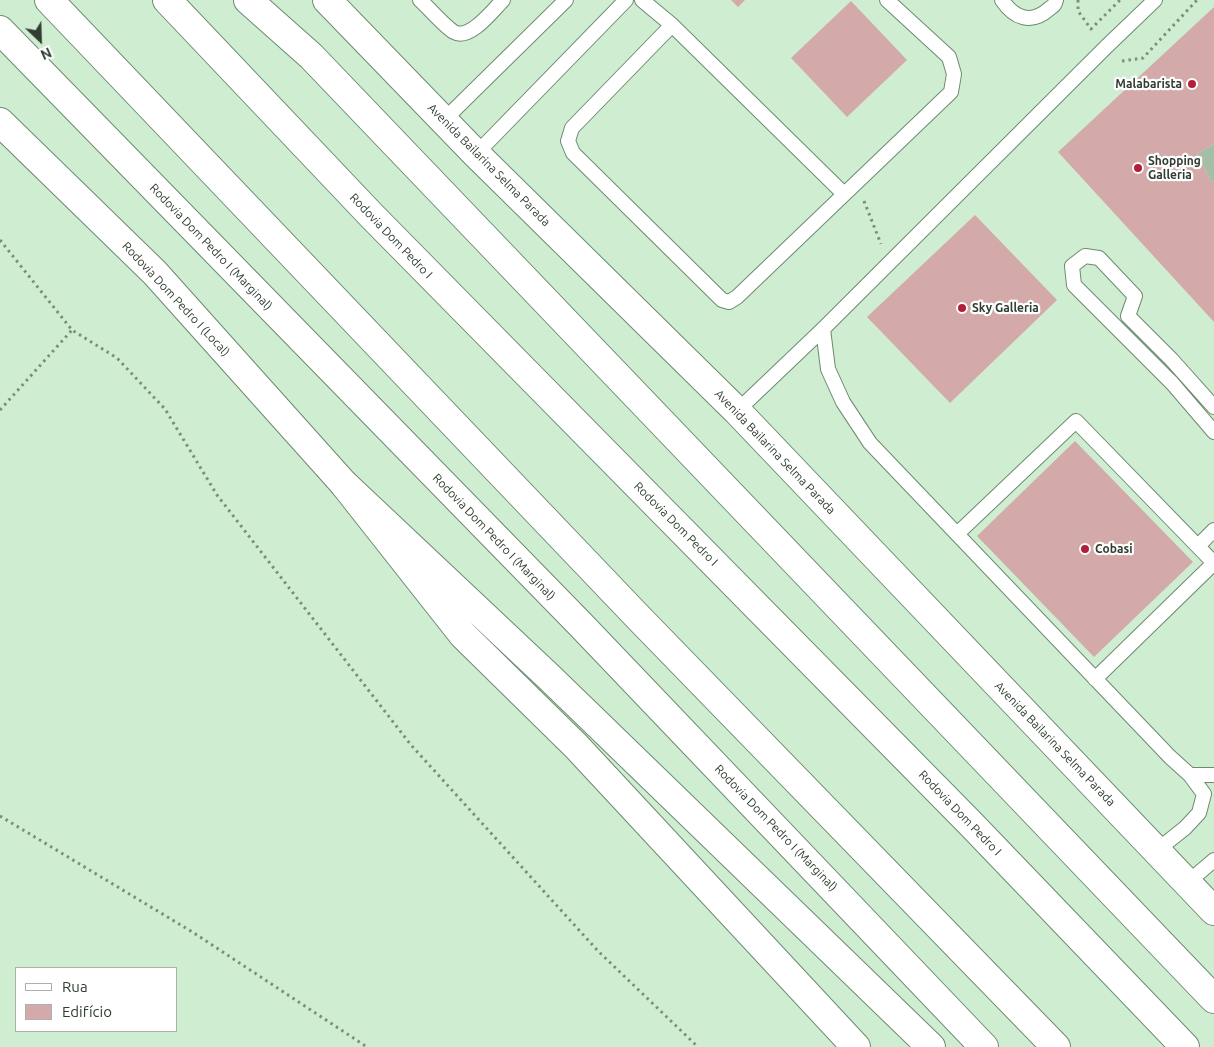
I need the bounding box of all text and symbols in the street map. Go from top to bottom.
north arrow [15,15,65,65]
text: N [38,44,54,63]
place label: Malabarista [1115,77,1182,91]
marker: Malabarista [1186,78,1198,90]
street label: Avenida Bailarina Selma Parada [425,101,553,229]
place label: Shopping Galleria [1148,154,1201,182]
marker: Shopping Galleria [1132,162,1144,174]
street label: Rodovia Dom Pedro I (Marginal) [147,181,275,313]
street label: Rodovia Dom Pedro I [347,190,435,282]
street label: Rodovia Dom Pedro I (Local) [119,239,233,359]
place label: Sky Galleria [972,301,1039,315]
marker: Sky Galleria [956,302,968,314]
street label: Avenida Bailarina Selma Parada [712,387,838,517]
street label: Rodovia Dom Pedro I (Marginal) [430,471,558,603]
street label: Rodovia Dom Pedro I [631,479,721,569]
place label: Cobasi [1095,542,1132,556]
marker: Cobasi [1079,543,1091,555]
street label: Avenida Bailarina Selma Parada [992,679,1118,809]
street label: Rodovia Dom Pedro I (Marginal) [712,762,840,894]
street label: Rodovia Dom Pedro I [916,767,1004,859]
legend [15,967,178,1032]
text: Rua [62,978,88,995]
text: Edifício [62,1003,112,1020]

